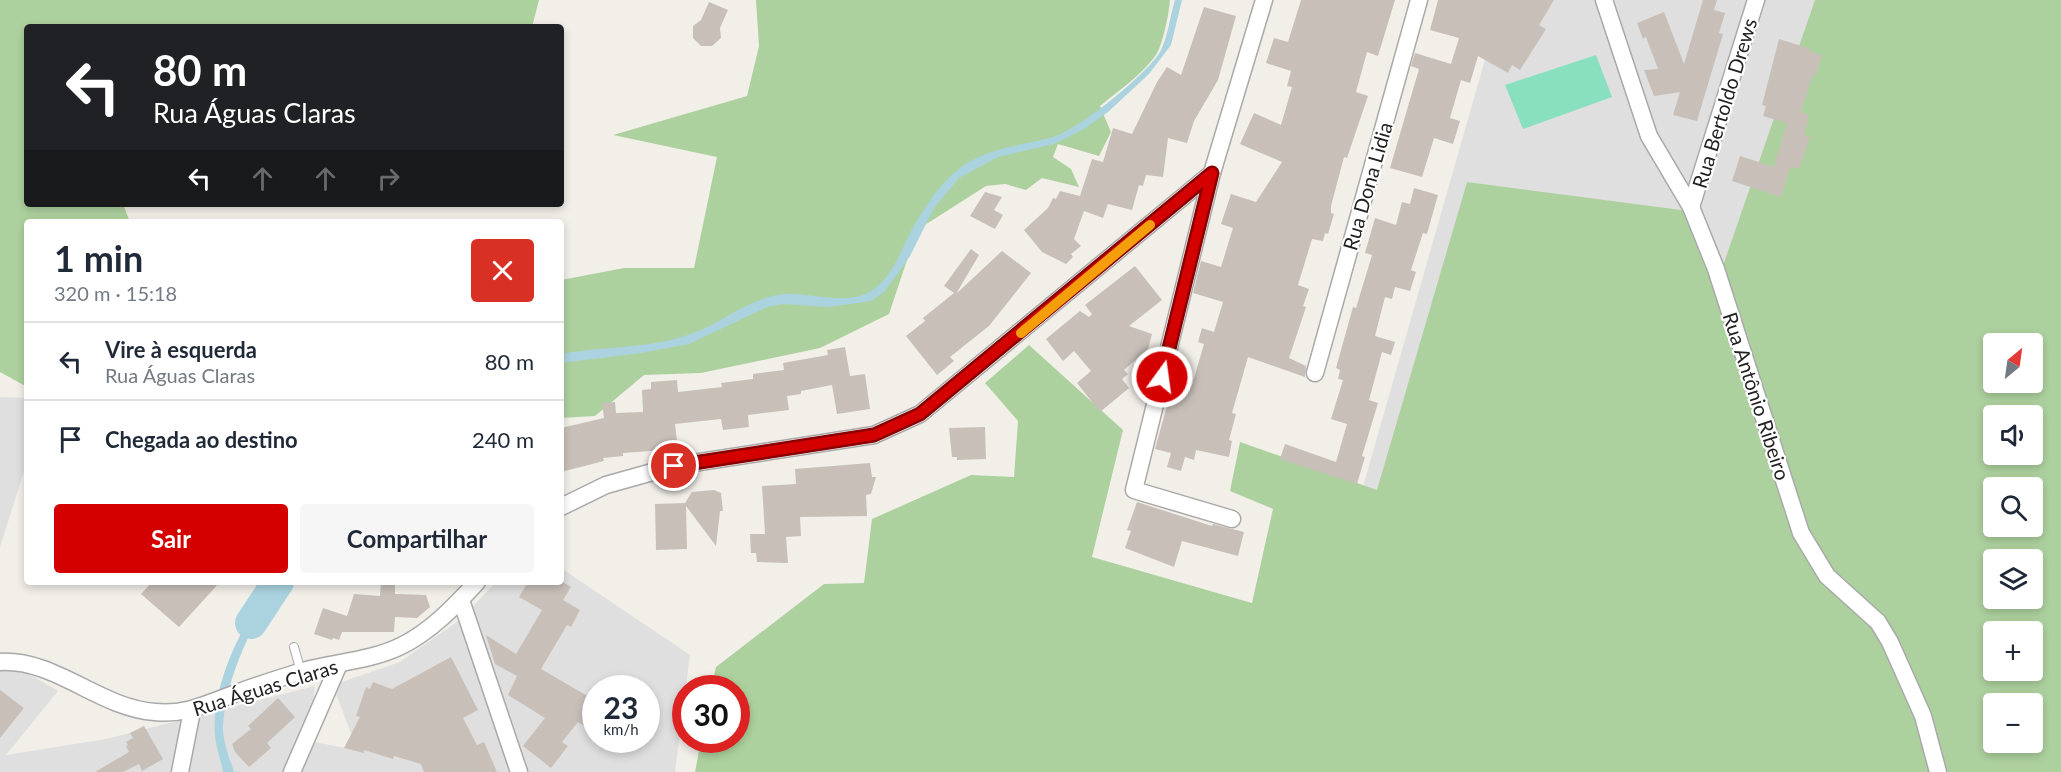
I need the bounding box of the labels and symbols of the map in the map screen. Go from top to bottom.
street label: Rua Bertoldo Drews [1687,15,1761,191]
street label: Rua Dona Lidia [1337,119,1397,253]
street label: Rua Antônio Ribeiro [1719,309,1795,483]
north arrow [1983,333,2043,393]
position arrow [1130,345,1194,409]
pin [648,440,699,491]
street label: Rua Águas Claras [190,654,340,720]
speed limit sign: 30 [672,675,750,753]

